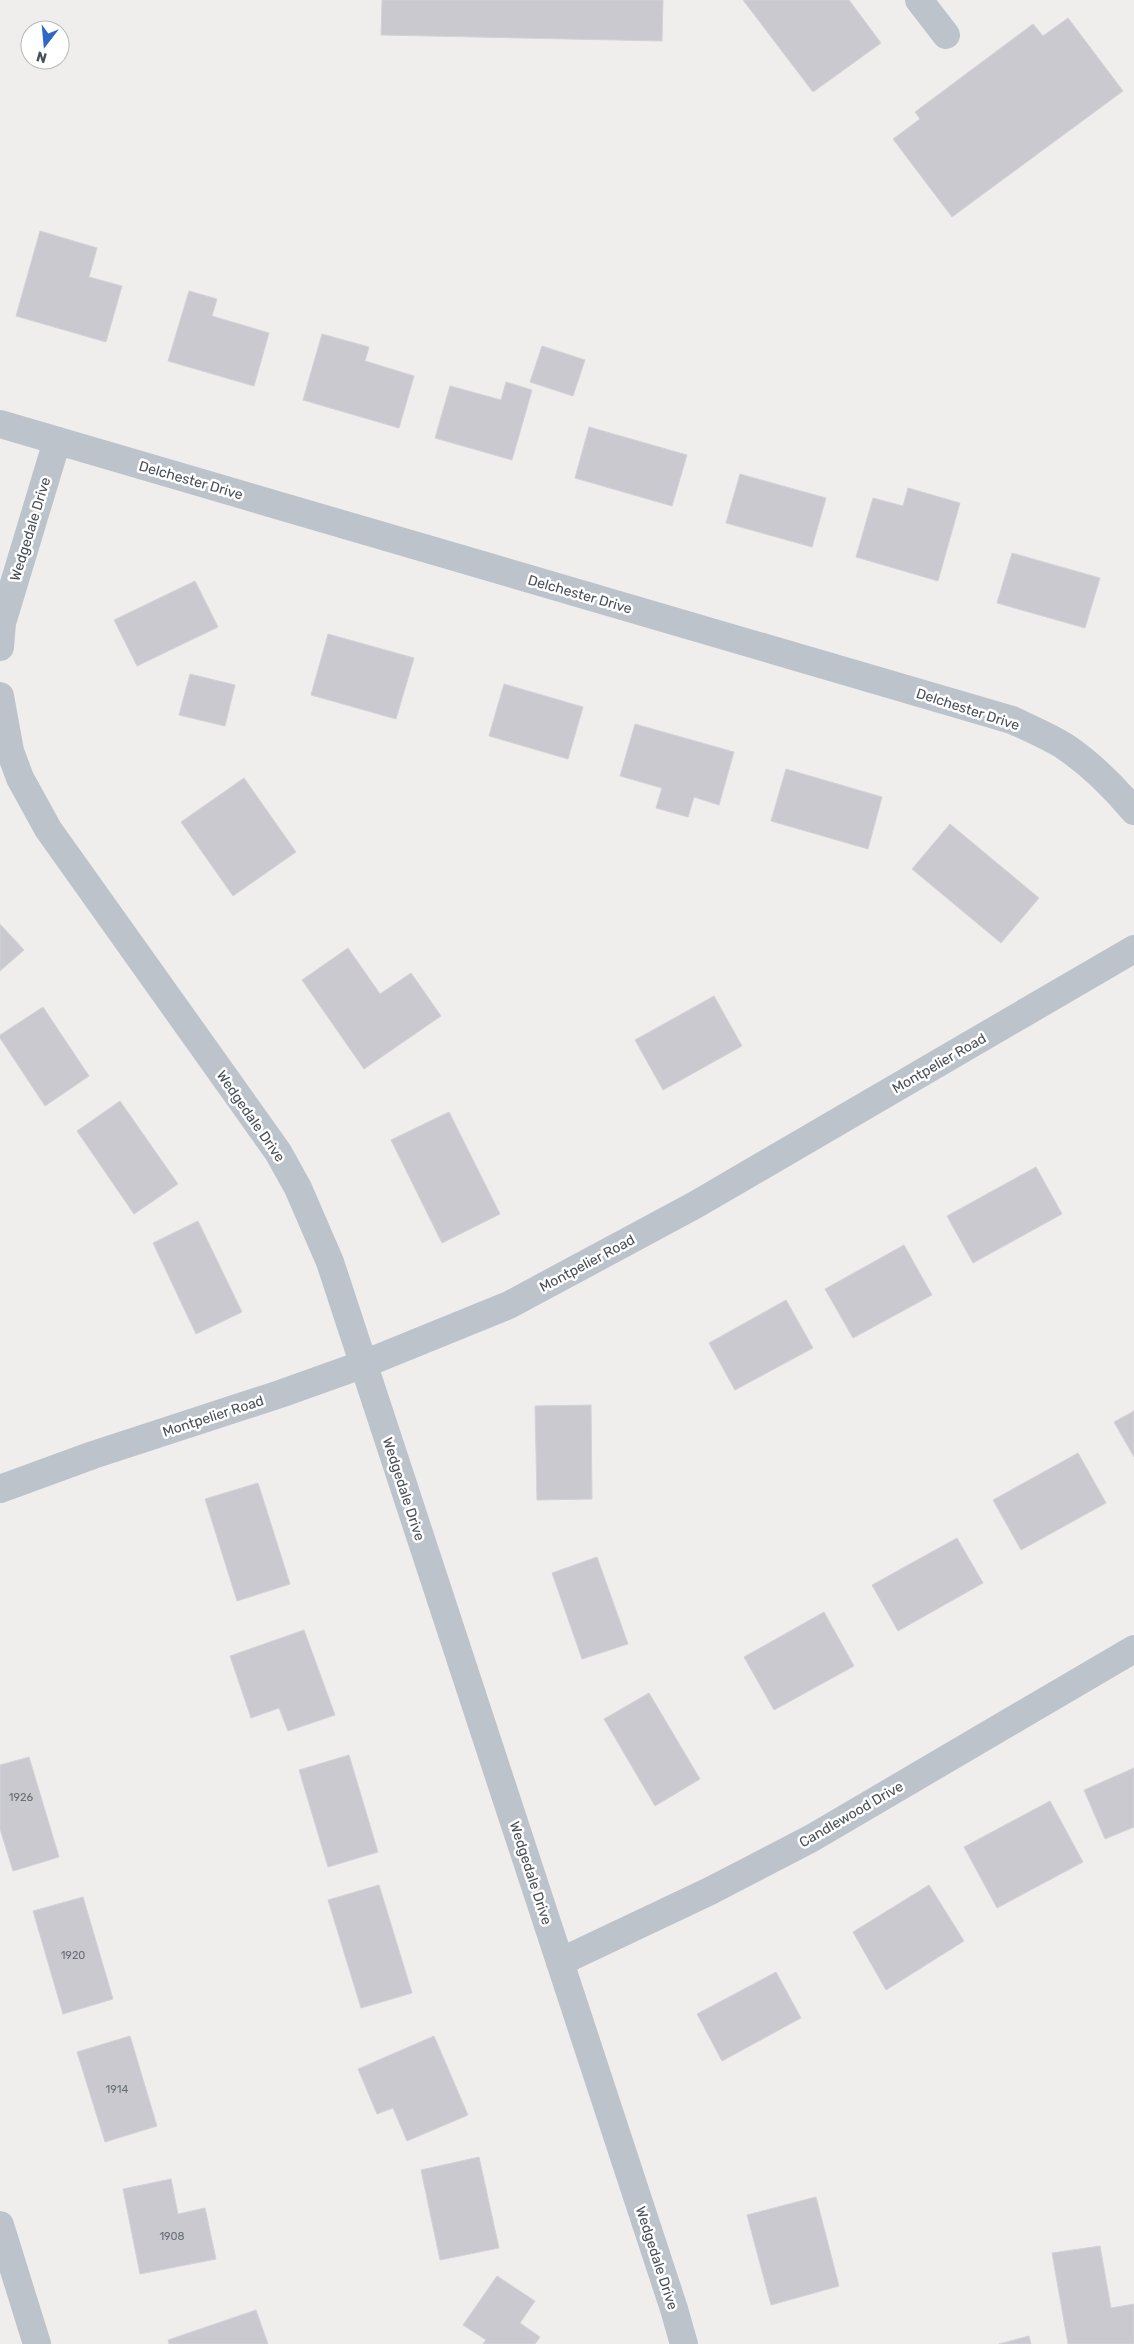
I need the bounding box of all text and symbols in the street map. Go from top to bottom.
north arrow [20,20,70,70]
text: N [34,47,49,67]
street label: Delchester Drive [137,457,245,504]
street label: Wedgedale Drive [7,475,54,583]
street label: Delchester Drive [526,571,634,618]
street label: Delchester Drive [914,685,1022,734]
street label: Montpelier Road [889,1030,989,1097]
street label: Wedgedale Drive [213,1067,289,1165]
street label: Montpelier Road [537,1231,638,1296]
street label: Montpelier Road [160,1392,266,1441]
street label: Wedgedale Drive [379,1435,428,1543]
street label: Candlewood Drive [796,1778,906,1851]
house number: 1926 [9,1791,34,1804]
street label: Wedgedale Drive [506,1819,555,1927]
house number: 1920 [61,1949,85,1962]
house number: 1914 [106,2083,129,2096]
street label: Wedgedale Drive [632,2204,681,2312]
house number: 1908 [159,2230,185,2243]

